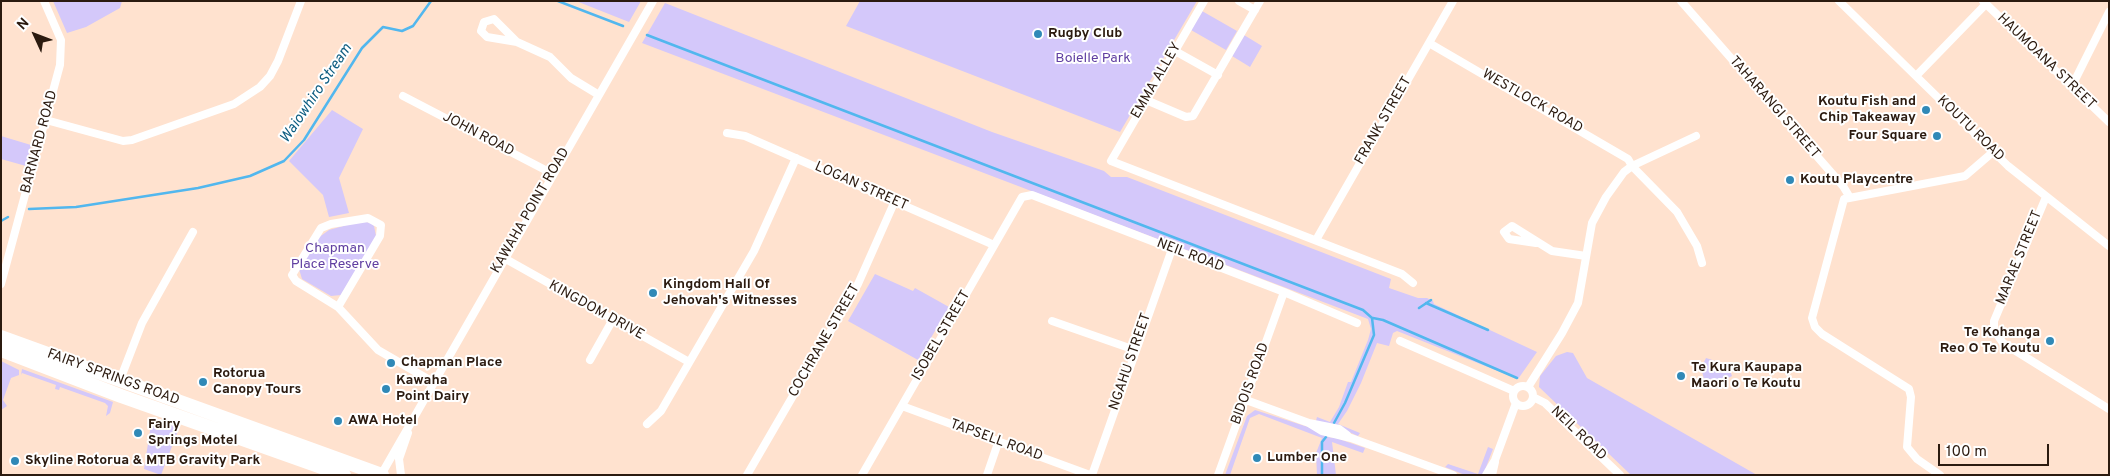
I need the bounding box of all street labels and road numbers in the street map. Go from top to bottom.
street label: HAUMOANA STREET [1993,10,2099,114]
street label: EMMA ALLEY [1128,40,1186,122]
street label: TAHARANGI STREET [1725,53,1823,163]
street label: WESTLOCK ROAD [1479,66,1585,138]
street label: FRANK STREET [1352,74,1416,168]
street label: BARNARD ROAD [18,89,62,195]
street label: KOUTU ROAD [1933,93,2007,165]
street label: JOHN ROAD [439,109,517,161]
street label: KAWAHA POINT ROAD [488,145,574,277]
street label: LOGAN STREET [812,159,910,215]
street label: MARAE STREET [1993,208,2047,308]
street label: NEIL ROAD [1154,235,1226,277]
street label: KINGDOM DRIVE [545,278,647,344]
street label: COCHRANE STREET [786,281,864,401]
street label: ISOBEL STREET [909,288,975,384]
street label: NGAHU STREET [1107,311,1155,413]
street label: BIDOIS ROAD [1228,341,1274,427]
street label: FAIRY SPRINGS ROAD [45,346,181,410]
street label: NEIL ROAD [1547,403,1609,465]
street label: TAPSELL ROAD [947,416,1045,466]

